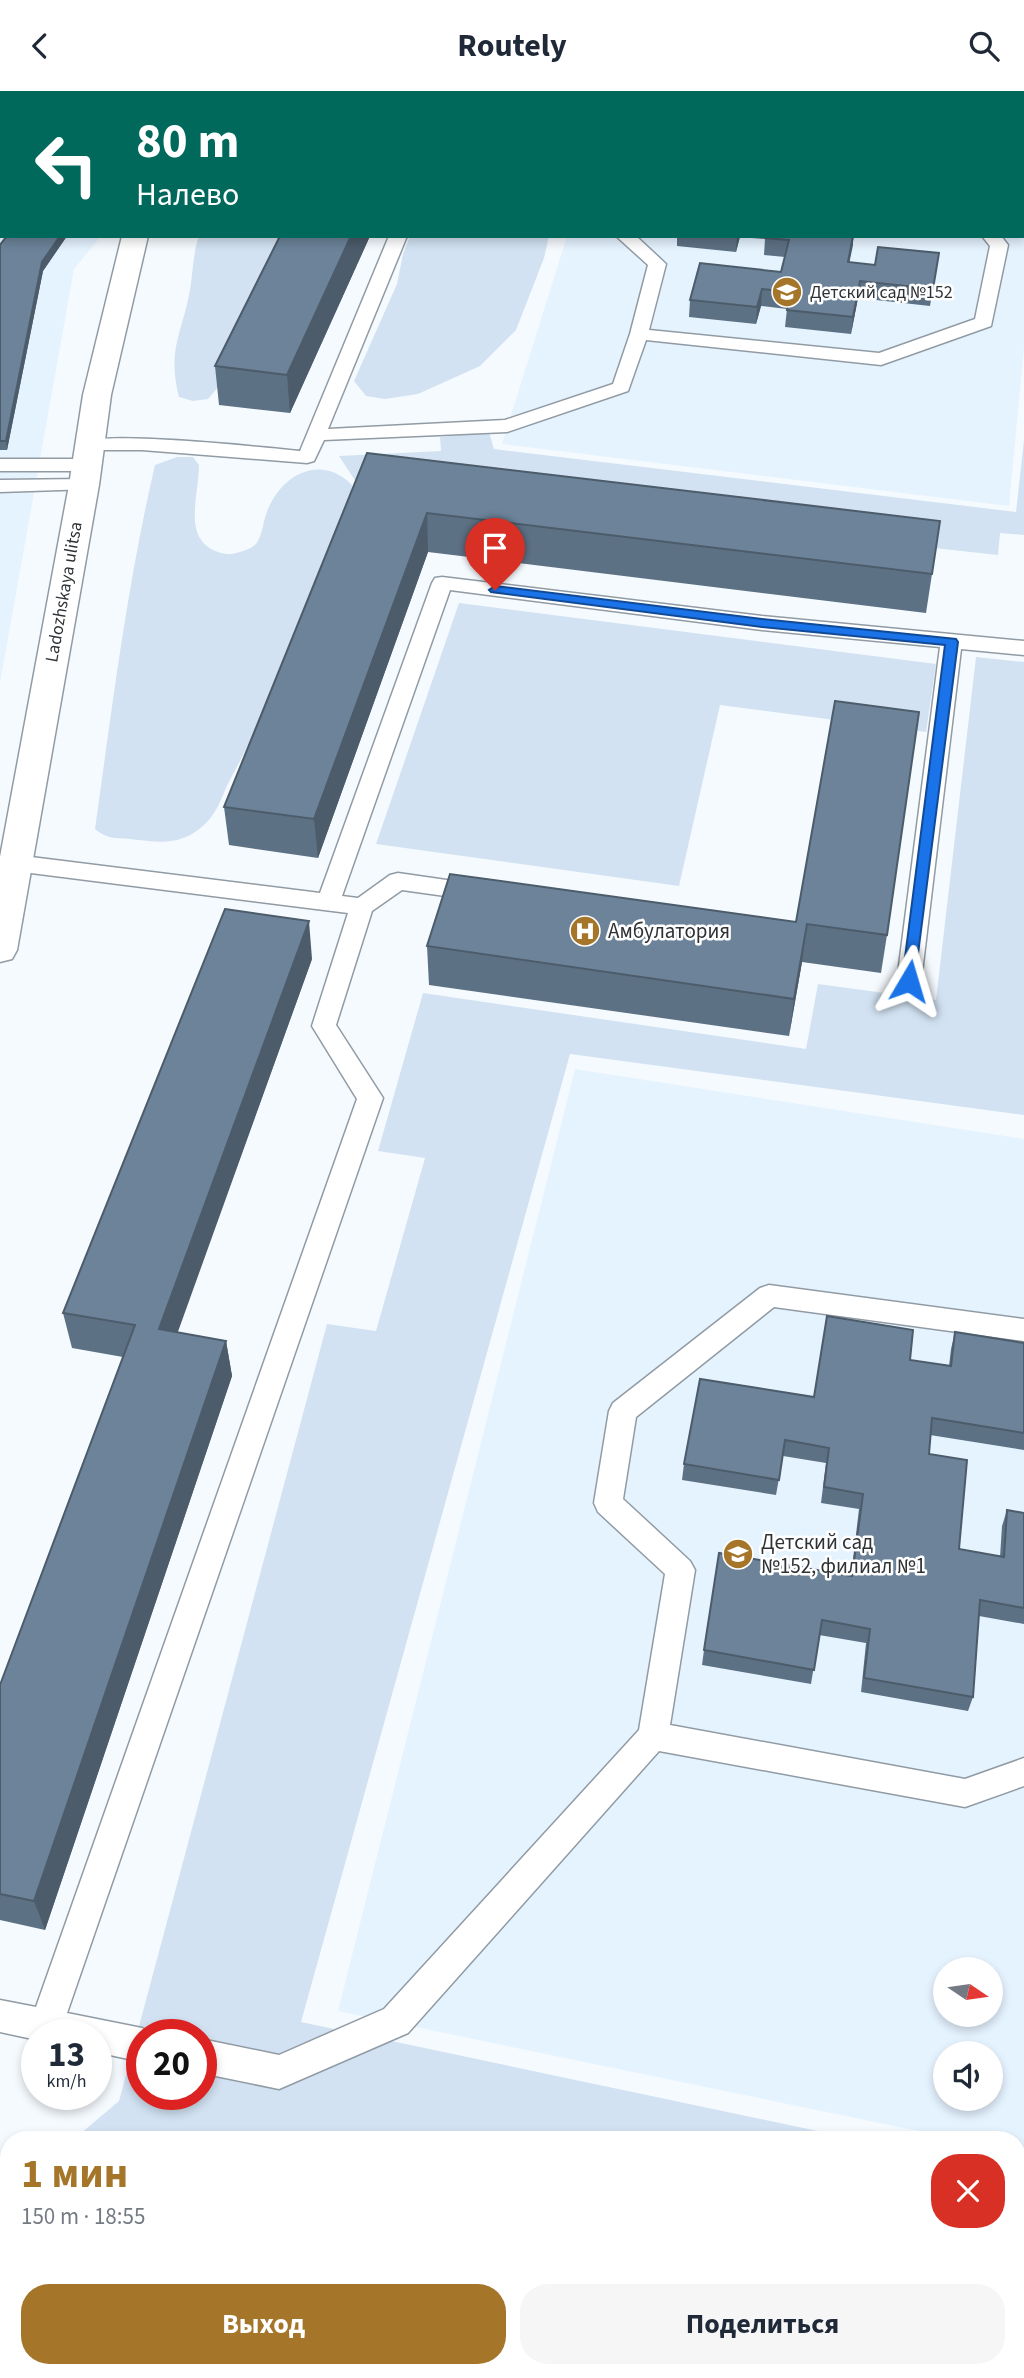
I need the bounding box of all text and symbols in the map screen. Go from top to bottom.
text: Routely [457,23,567,69]
icon: back [21,27,59,65]
icon: search [965,27,1003,65]
text: 80 m [136,107,240,177]
icon: left [21,119,112,210]
text: Налево [136,172,239,218]
school or university icon: Детский сад №152 [770,275,804,309]
place label: Детский сад №152 [810,280,953,305]
pin [465,518,525,590]
street label: Ladozhskaya ulitsa [39,520,89,664]
icon: arrive [476,529,514,567]
hospital icon: Амбулатория [568,914,602,948]
place label: Амбулатория [608,916,730,946]
position arrow [872,944,946,1018]
place label: Детский сад №152, филиал №1 [761,1527,926,1581]
school or university icon: Детский сад №152, филиал №1 [721,1537,755,1571]
north arrow [933,1957,1003,2027]
map controls [933,1957,1003,2111]
speed limit sign: 20 [126,2019,217,2110]
text: 13 [48,2030,85,2080]
button: sound [933,2041,1003,2111]
text: km/h [47,2069,86,2094]
text: 1 мин [21,2144,128,2204]
button: close [931,2154,1005,2228]
text: 150 m · 18:55 [21,2200,145,2233]
button: Выход [21,2284,506,2364]
button: Поделиться [520,2284,1005,2364]

